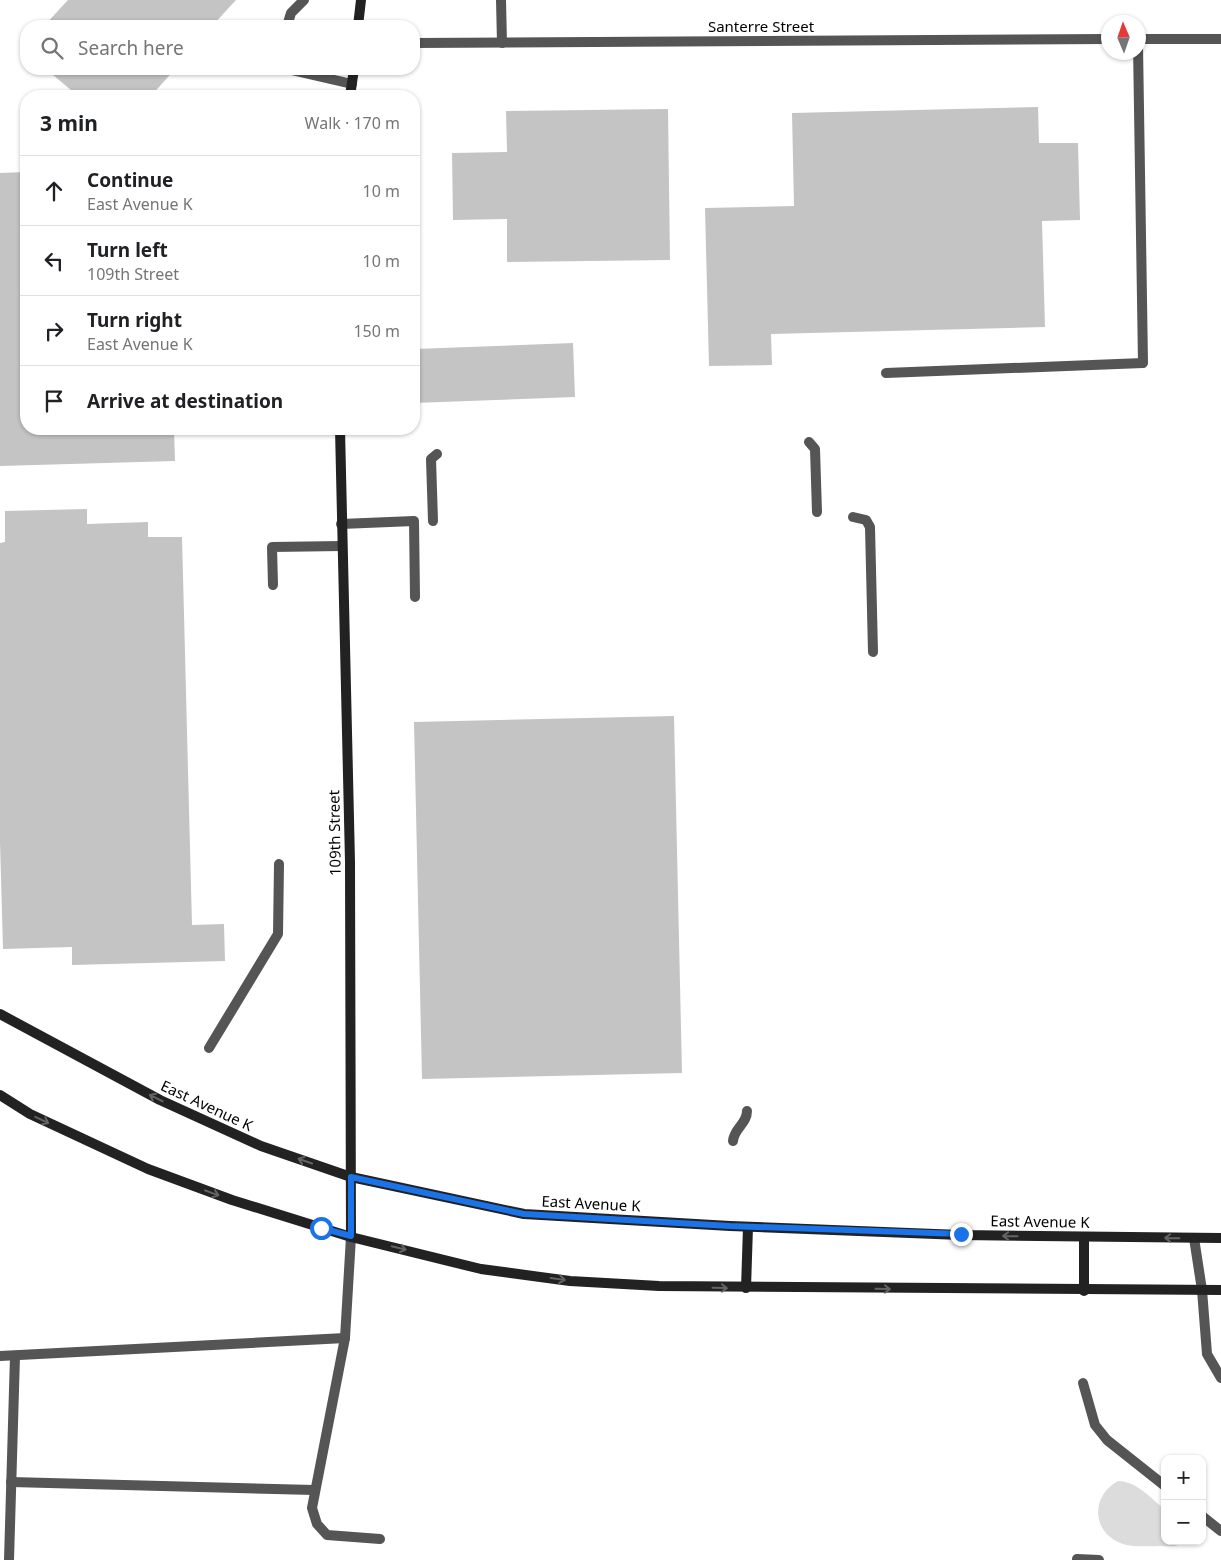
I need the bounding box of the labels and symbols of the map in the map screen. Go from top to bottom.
north arrow [1101,15,1146,60]
street label: Santerre Street [708,16,815,36]
street label: 109th Street [323,789,345,876]
street label: East Avenue K [158,1075,257,1135]
one-way arrow [148,1093,163,1103]
one-way arrow [34,1116,49,1125]
one-way arrow [297,1156,313,1166]
one-way arrow [204,1189,219,1198]
street label: East Avenue K [541,1190,642,1216]
street label: East Avenue K [990,1210,1090,1232]
route start [310,1217,333,1240]
route end [950,1223,973,1246]
one-way arrow [1002,1231,1018,1240]
one-way arrow [1165,1233,1181,1243]
one-way arrow [390,1244,406,1253]
one-way arrow [550,1274,566,1284]
one-way arrow [712,1283,728,1293]
one-way arrow [874,1285,890,1294]

